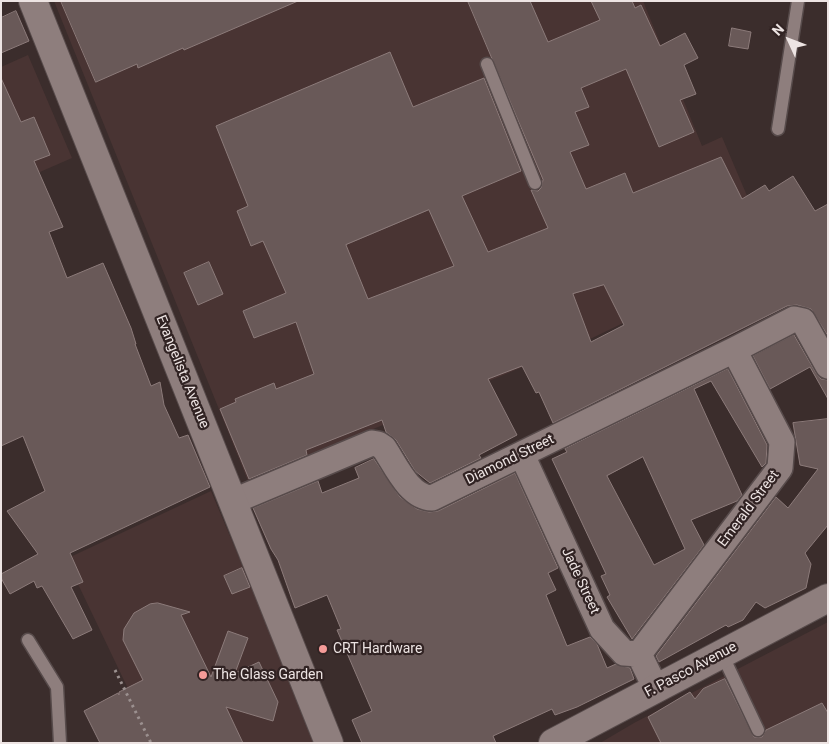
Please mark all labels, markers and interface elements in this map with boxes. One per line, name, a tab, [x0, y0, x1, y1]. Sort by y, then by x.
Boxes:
north arrow	[764, 15, 814, 65]
text: N	[769, 21, 787, 39]
street label: Evangelista Avenue	[152, 313, 212, 431]
street label: Diamond Street	[463, 431, 557, 489]
street label: Emerald Street	[715, 467, 783, 551]
street label: Jade Street	[557, 545, 603, 617]
street label: F. Pasco Avenue	[642, 639, 740, 701]
place label: CRT Hardware	[333, 641, 422, 657]
marker: CRT Hardware	[317, 643, 329, 655]
place label: The Glass Garden	[213, 667, 323, 683]
marker: The Glass Garden	[197, 669, 209, 681]

